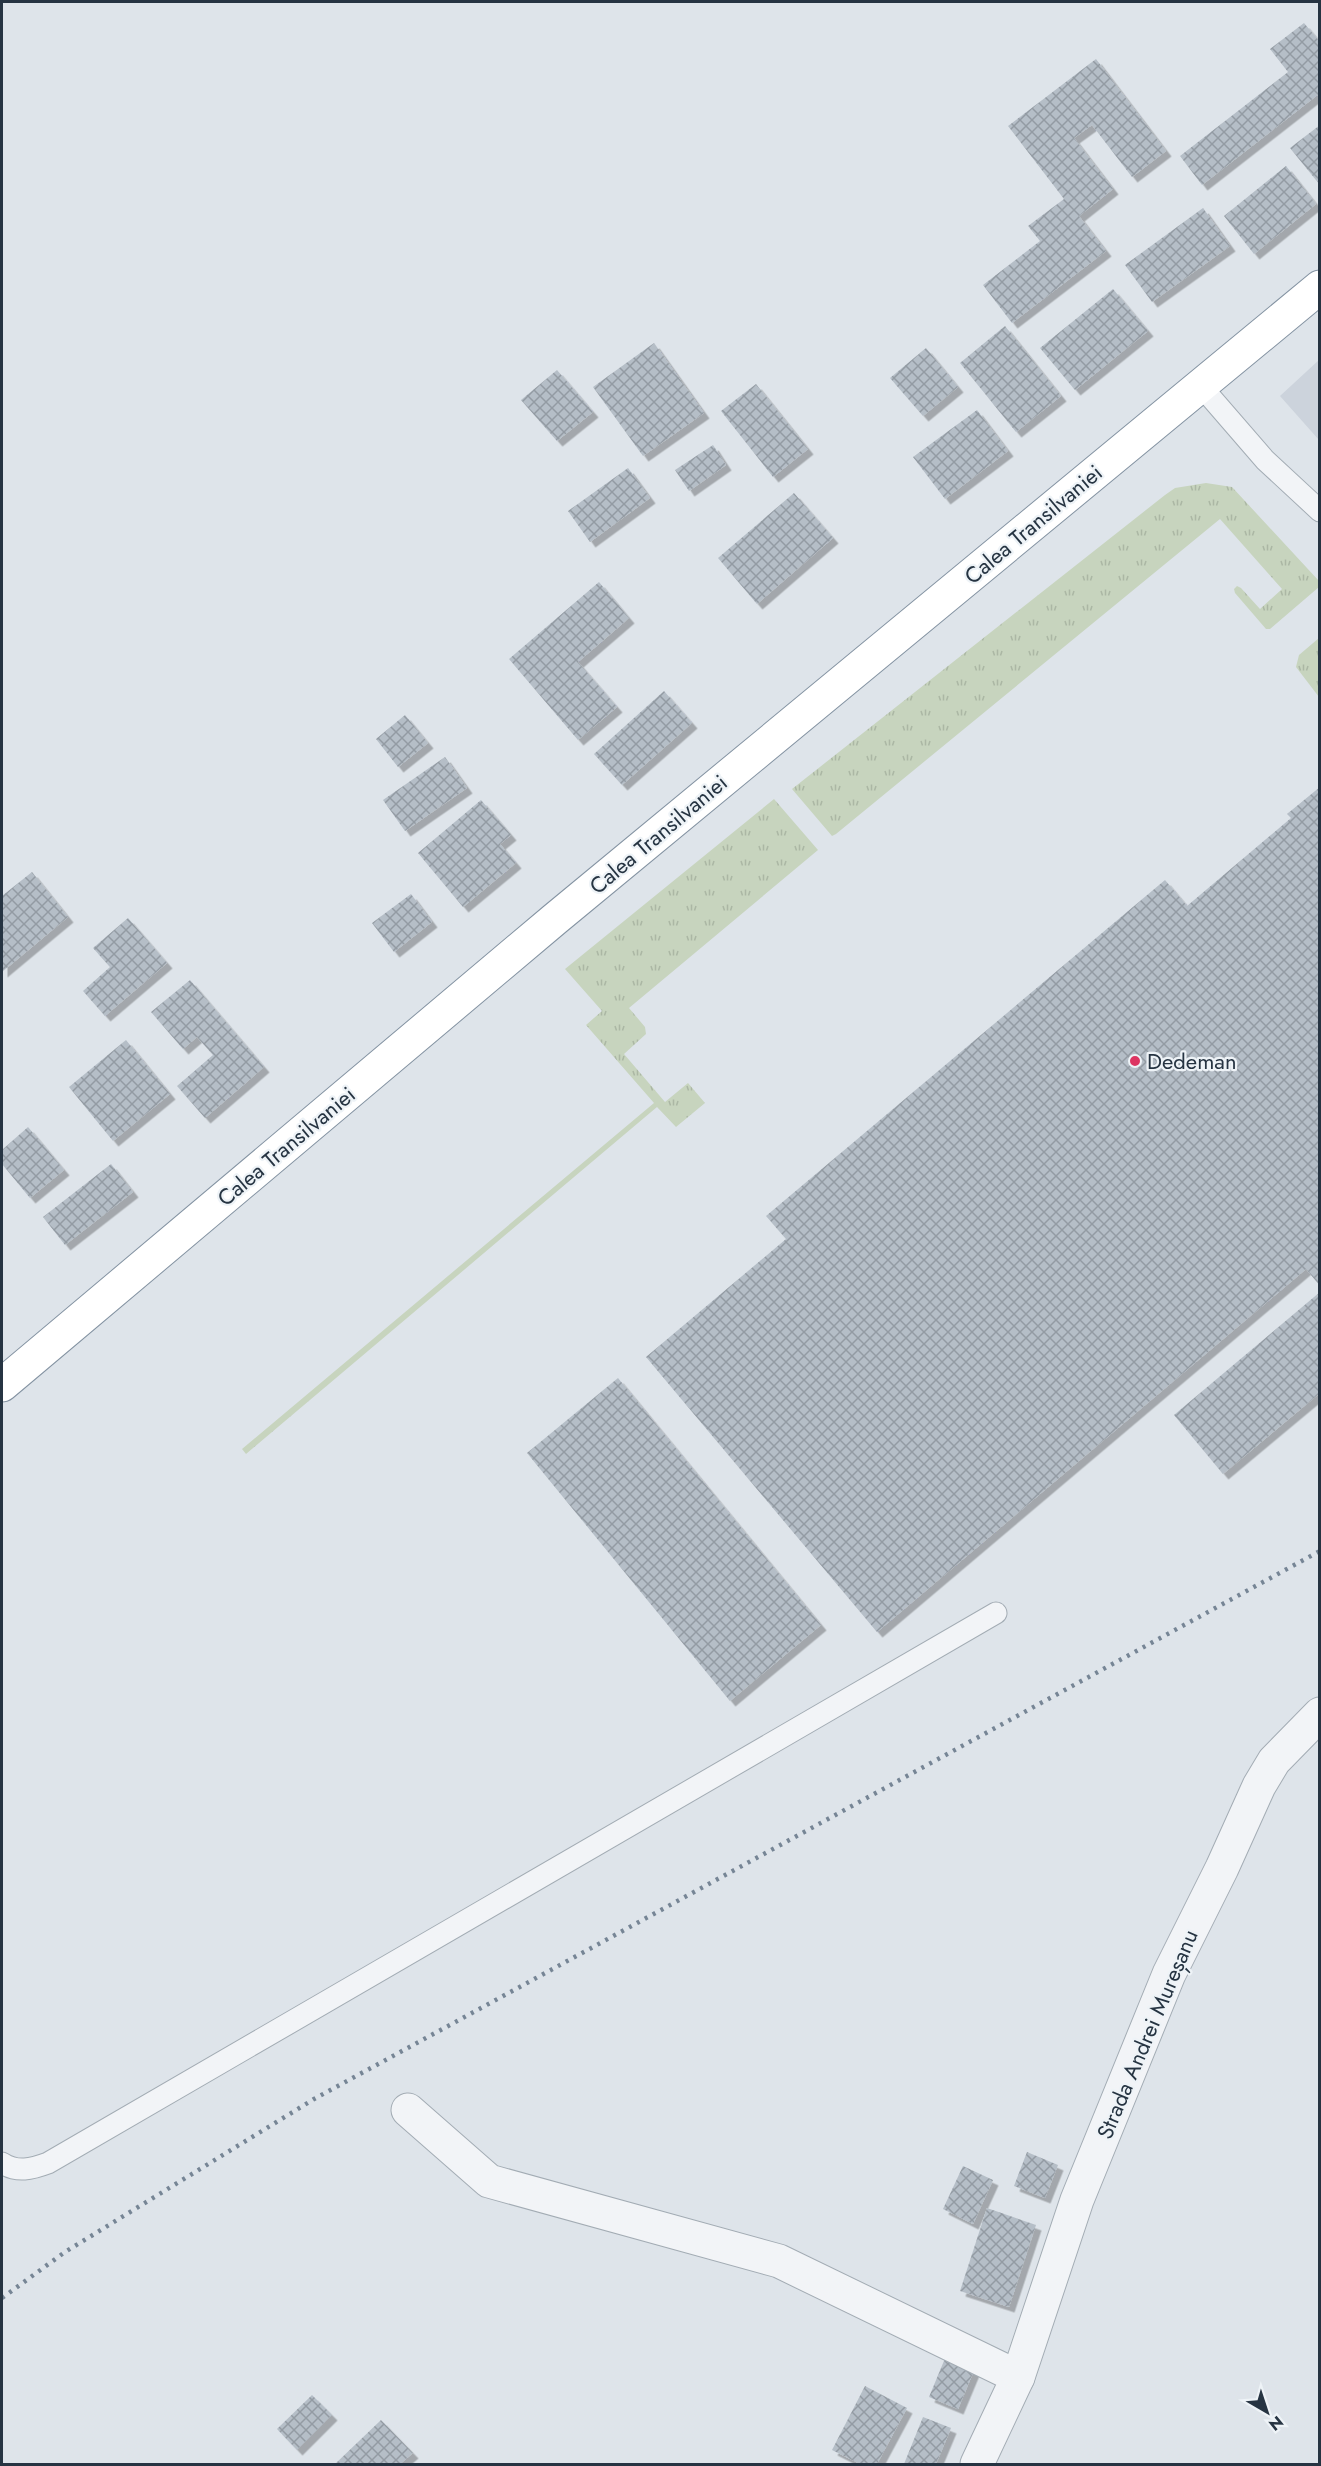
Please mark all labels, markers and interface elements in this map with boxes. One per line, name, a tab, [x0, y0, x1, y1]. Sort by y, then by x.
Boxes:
street label: Calea Transilvaniei	[957, 457, 1109, 591]
street label: Calea Transilvaniei	[582, 767, 734, 901]
place label: Dedeman	[1147, 1045, 1236, 1077]
marker: Dedeman	[1128, 1054, 1142, 1068]
street label: Calea Transilvaniei	[210, 1079, 362, 1213]
street label: Strada Andrei Mureșanu	[1088, 1924, 1206, 2144]
north arrow	[1237, 2382, 1297, 2442]
text: N	[1264, 2410, 1288, 2436]

